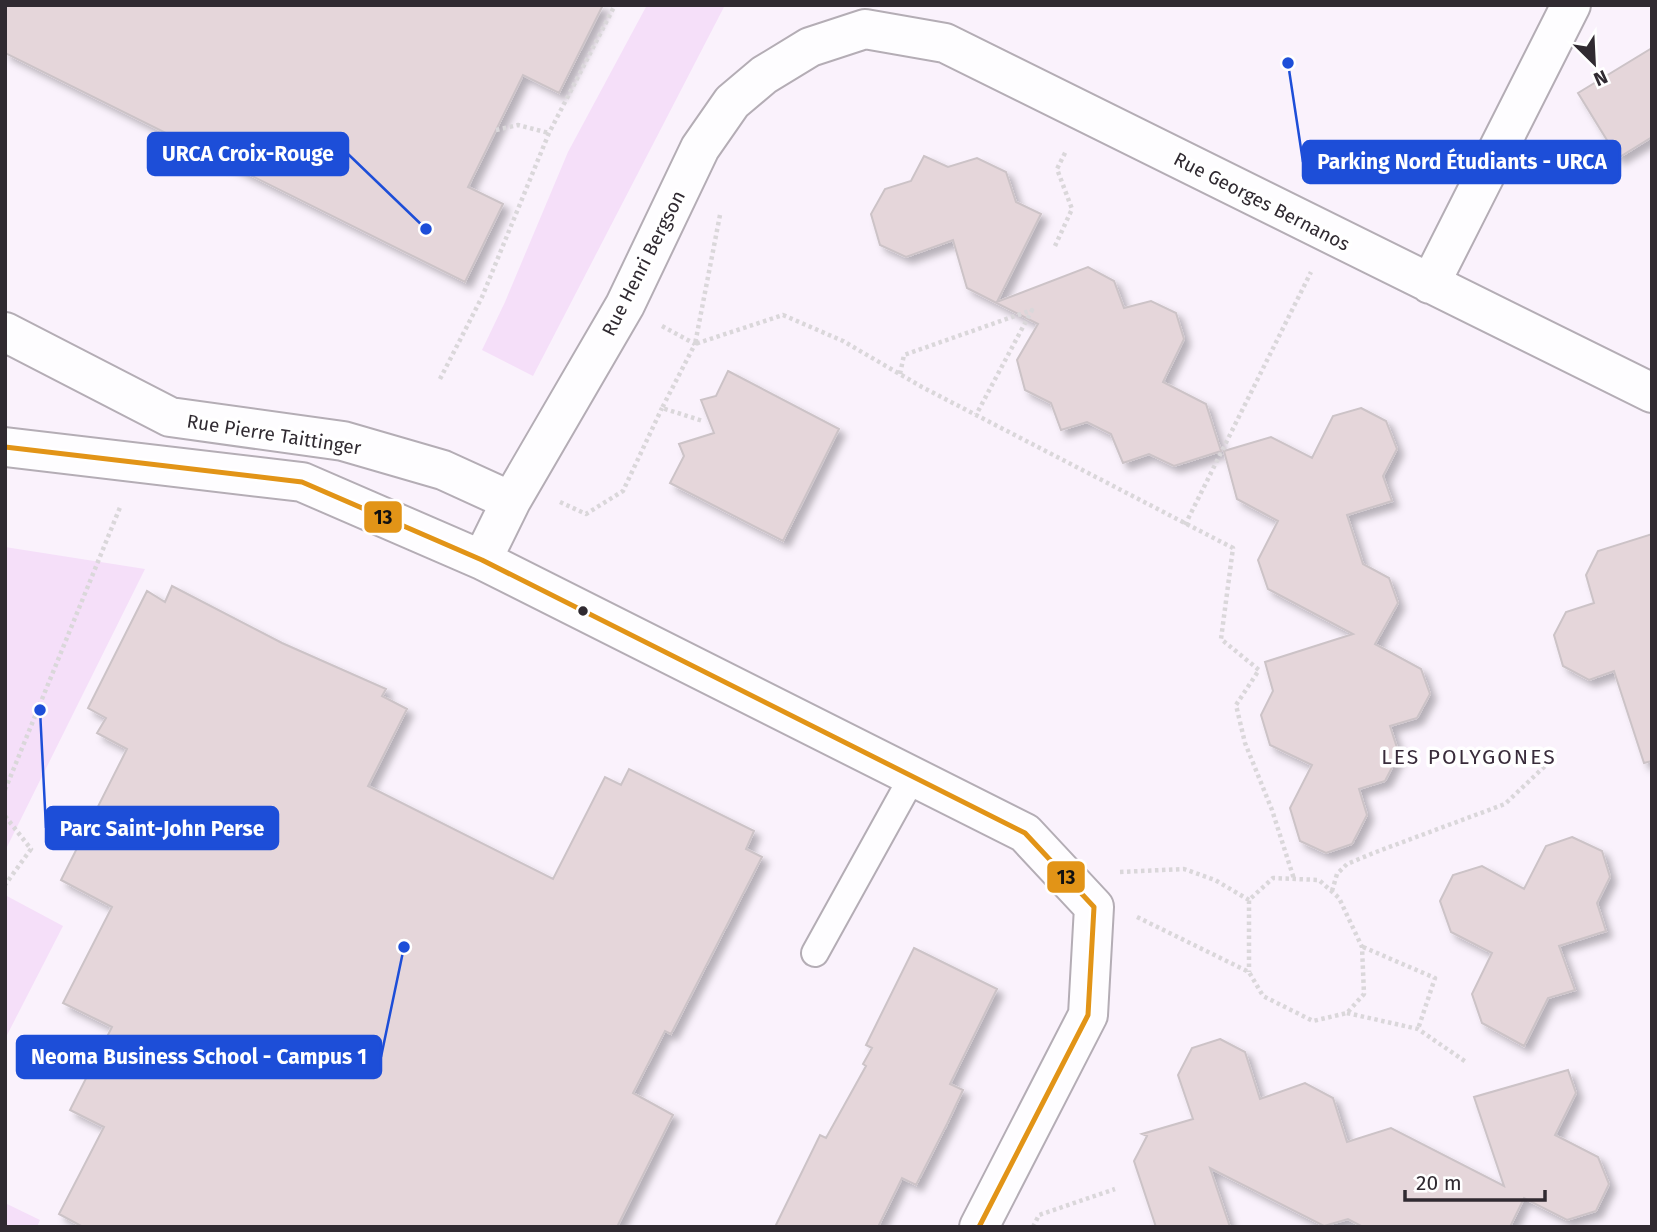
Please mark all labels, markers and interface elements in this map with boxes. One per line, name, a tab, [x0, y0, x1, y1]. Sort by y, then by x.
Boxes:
north arrow	[1559, 28, 1629, 98]
text: N	[1590, 65, 1611, 91]
callout: URCA Croix-Rouge	[148, 133, 348, 175]
text: URCA Croix-Rouge	[162, 141, 334, 167]
callout: Parking Nord Étudiants - URCA	[1303, 141, 1620, 183]
street label: Rue Georges Bernanos	[1170, 147, 1354, 256]
text: Parking Nord Étudiants - URCA	[1317, 148, 1607, 175]
street label: Rue Henri Bergson	[597, 187, 690, 340]
street label: Rue Pierre Taittinger	[185, 409, 363, 460]
line badge: 13	[363, 500, 403, 534]
text: 13	[374, 506, 392, 529]
unlabelled marker	[576, 604, 590, 618]
district label: LES POLYGONES	[1381, 744, 1557, 770]
callout: Parc Saint-John Perse	[46, 807, 278, 849]
text: Parc Saint-John Perse	[60, 816, 265, 842]
line badge: 13	[1046, 860, 1086, 894]
text: 13	[1057, 866, 1075, 889]
callout: Neoma Business School - Campus 1	[17, 1036, 381, 1078]
text: Neoma Business School - Campus 1	[31, 1044, 367, 1070]
scale bar	[1405, 1158, 1545, 1202]
text: 20 m	[1416, 1170, 1462, 1196]

